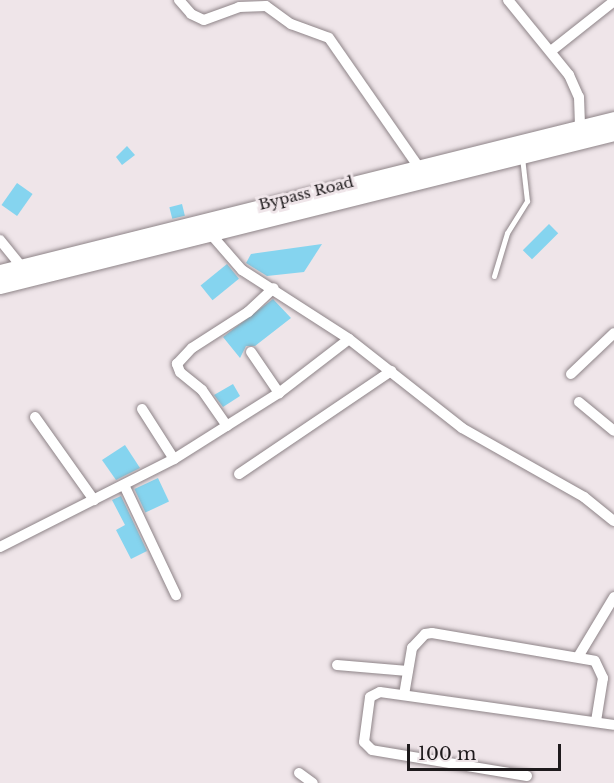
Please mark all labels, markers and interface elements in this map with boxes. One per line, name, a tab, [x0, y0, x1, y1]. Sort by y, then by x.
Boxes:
street label: Bypass Road	[257, 173, 355, 213]
scale bar	[410, 732, 564, 770]
text: 100 m	[418, 743, 476, 765]

